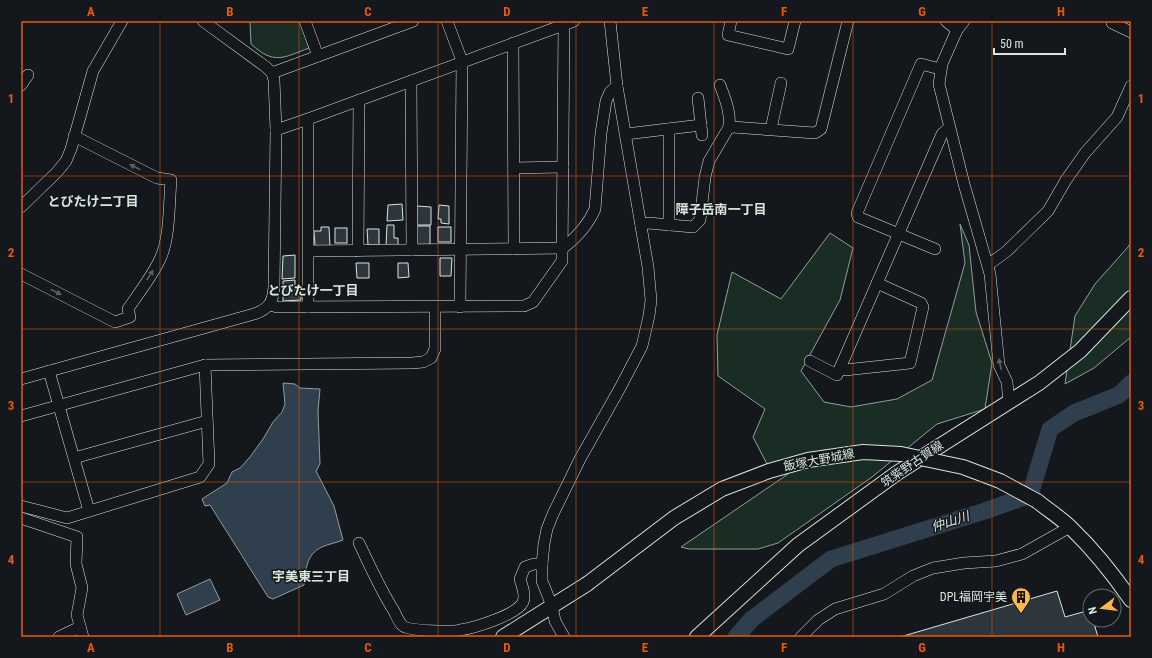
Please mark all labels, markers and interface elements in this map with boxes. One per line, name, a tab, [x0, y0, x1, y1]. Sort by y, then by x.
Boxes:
text: A	[87, 4, 95, 19]
text: B	[226, 4, 234, 19]
text: C	[364, 4, 372, 19]
text: D	[503, 4, 511, 19]
text: E	[642, 4, 649, 19]
text: F	[781, 4, 787, 19]
text: G	[918, 4, 926, 19]
text: H	[1057, 4, 1065, 19]
scale bar	[994, 30, 1065, 56]
text: 50 m	[1000, 37, 1024, 51]
text: 1	[8, 91, 14, 106]
text: 1	[1138, 91, 1144, 106]
one-way arrow	[129, 163, 140, 170]
district label: とびたけ二丁目	[47, 194, 139, 209]
district label: 障子岳南一丁目	[675, 202, 767, 217]
text: 2	[8, 245, 15, 260]
text: 2	[1138, 245, 1145, 260]
one-way arrow	[146, 270, 154, 281]
district label: とびたけ一丁目	[267, 283, 359, 298]
one-way arrow	[50, 289, 62, 295]
one-way arrow	[997, 358, 1003, 370]
text: 3	[8, 398, 14, 413]
text: 3	[1138, 398, 1144, 413]
street label: 筑紫野古賀線	[878, 438, 946, 490]
street label: 飯塚大野城線	[782, 446, 856, 474]
water label: 仲山川	[929, 508, 973, 535]
text: 4	[8, 552, 15, 567]
text: 4	[1138, 552, 1145, 567]
district label: 宇美東三丁目	[272, 569, 350, 584]
building icon: DPL福岡宇美	[1010, 586, 1032, 614]
north arrow	[1082, 588, 1122, 628]
place label: DPL福岡宇美	[940, 590, 1007, 604]
text: N	[1086, 605, 1100, 615]
text: A	[87, 640, 95, 655]
text: B	[226, 640, 234, 655]
text: C	[364, 640, 372, 655]
text: D	[503, 640, 511, 655]
text: E	[642, 640, 649, 655]
text: F	[781, 640, 787, 655]
text: G	[918, 640, 926, 655]
text: H	[1057, 640, 1065, 655]

